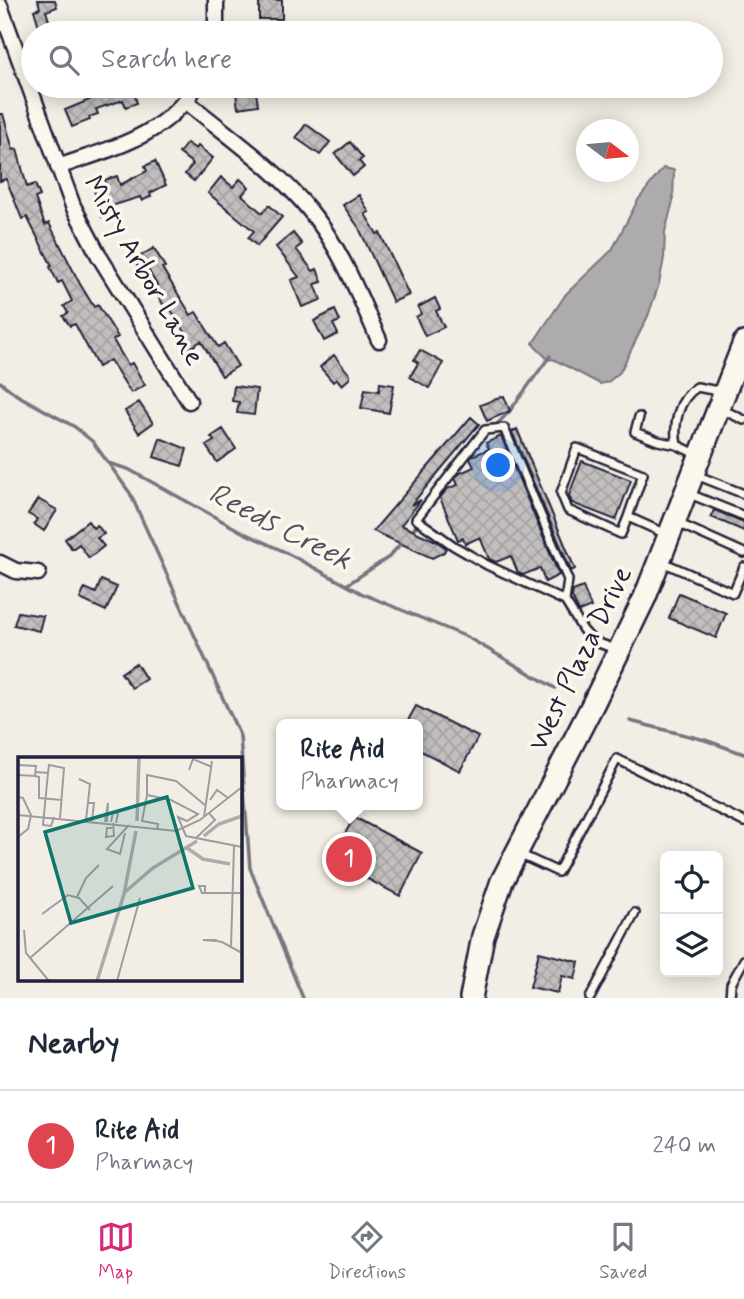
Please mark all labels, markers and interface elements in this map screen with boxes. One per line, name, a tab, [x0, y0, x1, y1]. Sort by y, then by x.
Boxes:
search box	[21, 21, 723, 98]
icon: search	[45, 41, 83, 79]
text: Search here	[101, 43, 232, 77]
north arrow	[576, 119, 639, 182]
street label: Misty Arbor Lane	[74, 169, 212, 373]
your location	[481, 448, 515, 482]
water label: Reeds Creek	[202, 474, 358, 580]
street label: West Plaza Drive	[520, 560, 642, 758]
popup	[276, 719, 423, 810]
text: Rite Aid	[300, 733, 385, 767]
inset map	[18, 757, 242, 981]
text: Pharmacy	[300, 767, 399, 797]
pin: 1	[326, 833, 372, 885]
map controls	[660, 851, 723, 977]
button: locate	[660, 851, 723, 914]
button: layers	[660, 914, 723, 977]
text: Nearby	[28, 1024, 119, 1063]
text: Rite Aid	[95, 1114, 179, 1148]
text: 1	[46, 1131, 56, 1161]
text: 240 m	[652, 1131, 716, 1161]
text: Pharmacy	[95, 1148, 193, 1178]
tab: Map	[97, 1218, 135, 1285]
tab: Directions	[328, 1218, 406, 1285]
tab: Saved	[599, 1218, 647, 1285]

